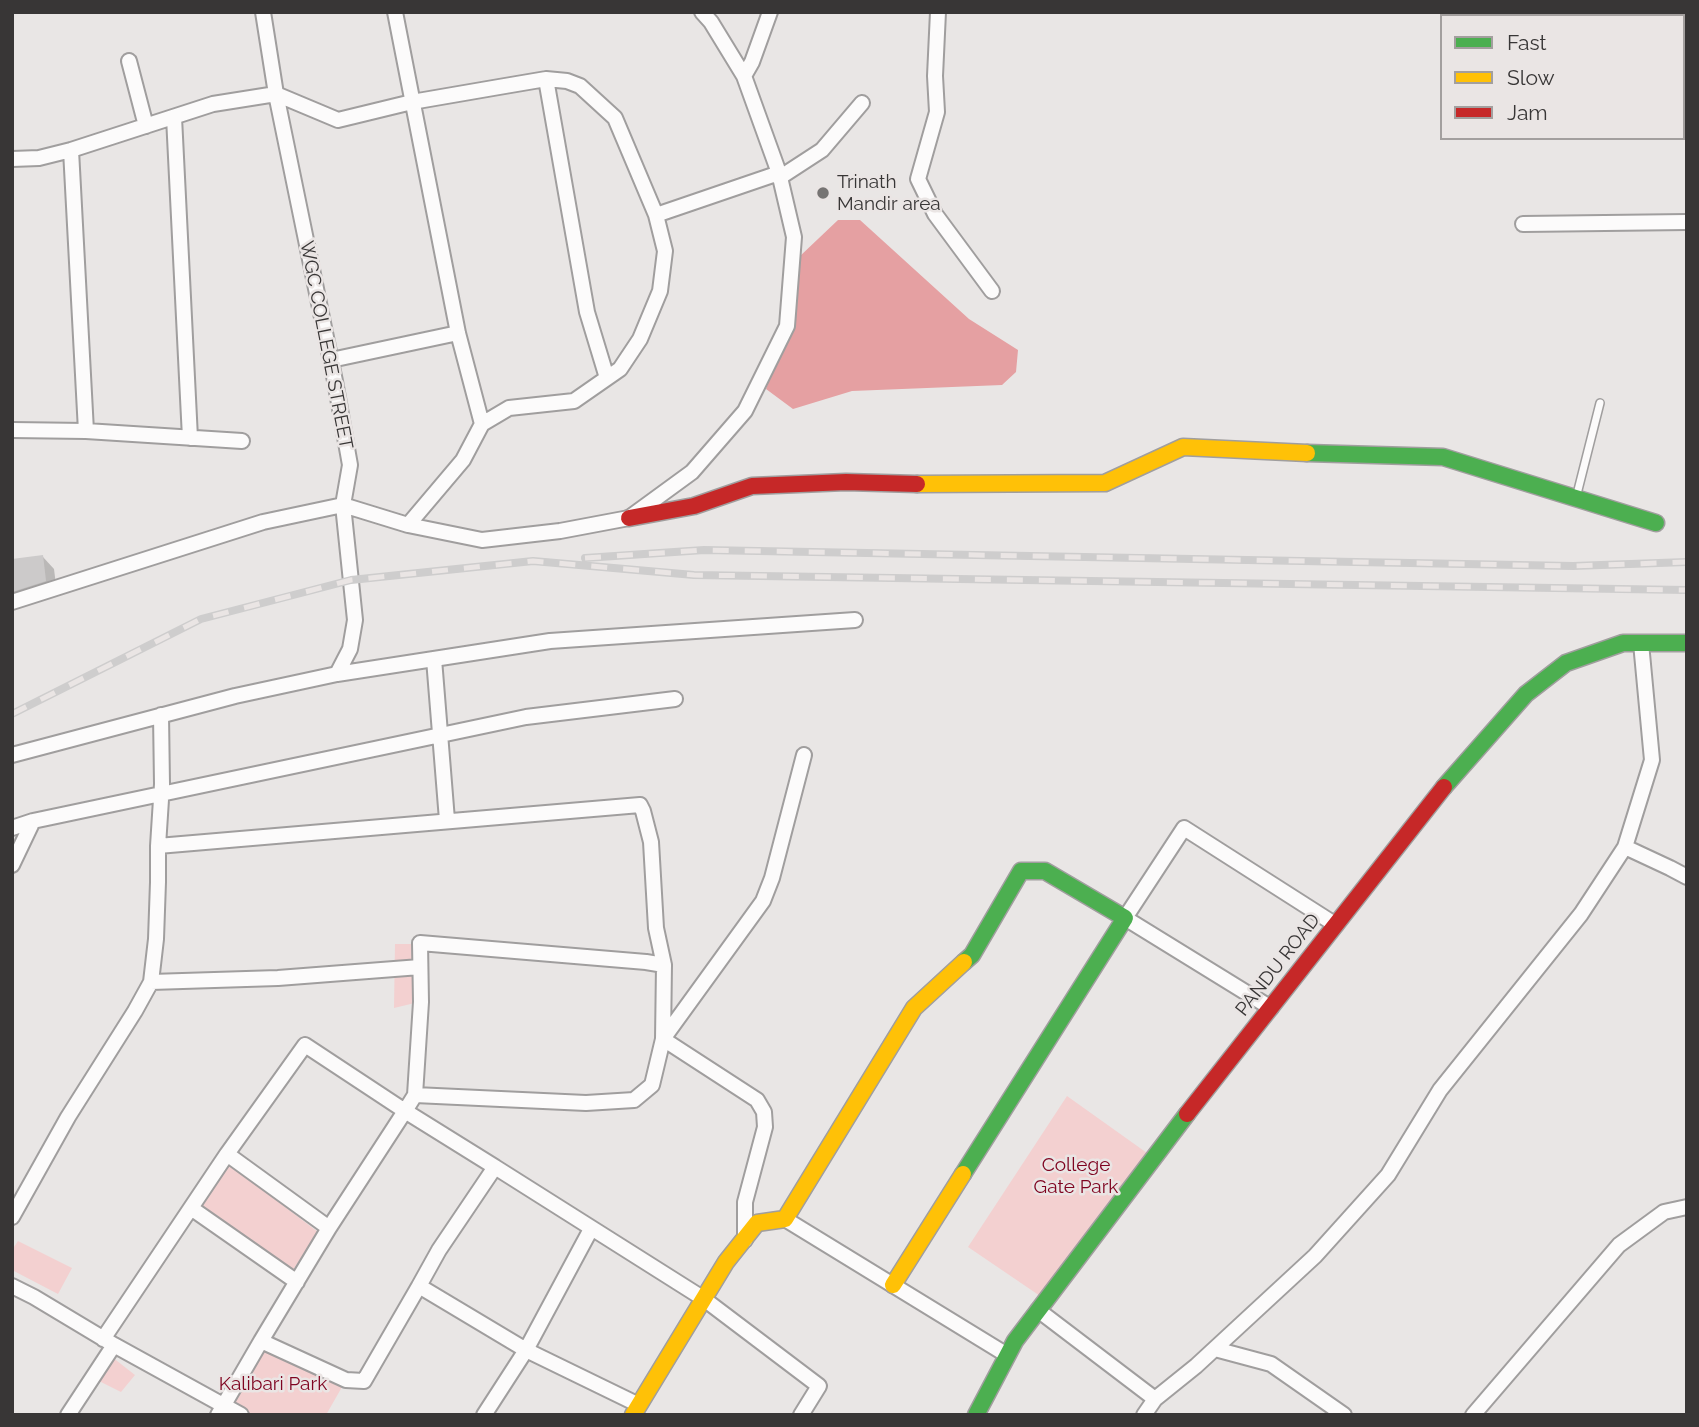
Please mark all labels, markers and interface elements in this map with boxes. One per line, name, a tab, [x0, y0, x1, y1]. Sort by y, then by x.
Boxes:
legend	[1440, 14, 1685, 140]
text: Fast	[1507, 30, 1547, 55]
text: Slow	[1507, 65, 1555, 90]
text: Jam	[1507, 100, 1548, 125]
place label: Trinath Mandir area	[837, 171, 941, 215]
marker: Trinath Mandir area	[815, 185, 831, 201]
street label: WGC COLLEGE STREET	[295, 239, 357, 451]
street label: PANDU ROAD	[1231, 909, 1325, 1021]
park label: College Gate Park	[1034, 1154, 1118, 1198]
park label: Kalibari Park	[219, 1373, 327, 1395]

